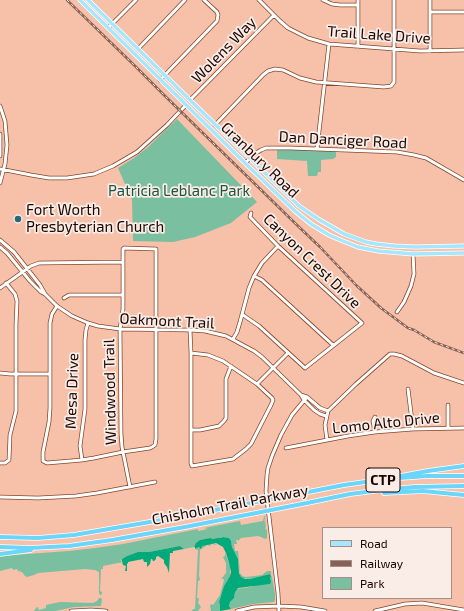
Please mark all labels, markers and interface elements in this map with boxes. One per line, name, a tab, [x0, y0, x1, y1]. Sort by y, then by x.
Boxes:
street label: Wolens Way	[188, 13, 260, 87]
street label: Trail Lake Drive	[327, 22, 431, 48]
street label: Granbury Road	[217, 118, 303, 202]
street label: Dan Danciger Road	[278, 128, 408, 152]
park label: Patricia Leblanc Park	[108, 182, 250, 200]
place label: Fort Worth Presbyterian Church	[26, 201, 164, 236]
street label: Canyon Crest Drive	[259, 210, 365, 312]
marker: Fort Worth Presbyterian Church	[13, 214, 23, 224]
street label: Oakmont Trail	[119, 310, 215, 332]
street label: Windwood Trail	[100, 339, 120, 445]
street label: Mesa Drive	[62, 353, 82, 429]
street label: Lomo Alto Drive	[331, 408, 441, 438]
road number: CTP	[366, 468, 400, 492]
street label: Chisholm Trail Parkway	[150, 481, 310, 529]
legend	[322, 527, 452, 599]
text: Road	[360, 536, 388, 550]
text: Railway	[360, 556, 403, 570]
text: Park	[360, 576, 385, 590]

